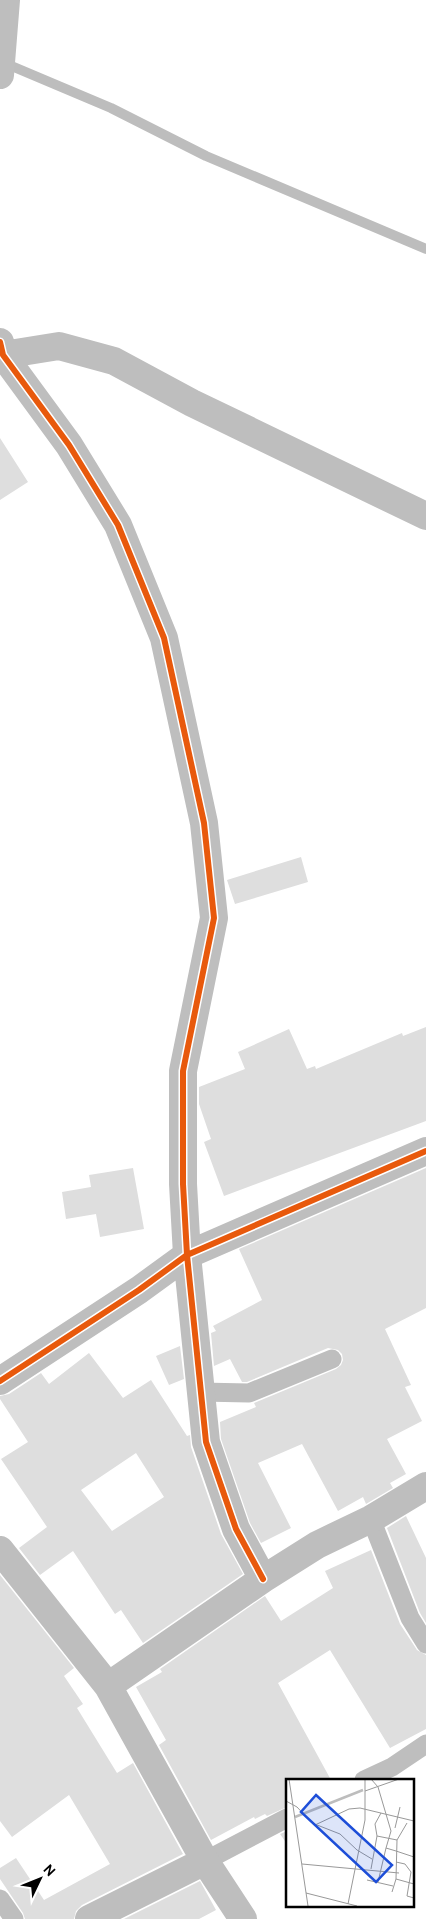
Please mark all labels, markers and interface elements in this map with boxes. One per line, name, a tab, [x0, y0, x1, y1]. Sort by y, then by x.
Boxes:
inset map	[286, 1779, 414, 1906]
north arrow	[15, 1854, 65, 1904]
text: N	[40, 1860, 59, 1880]

